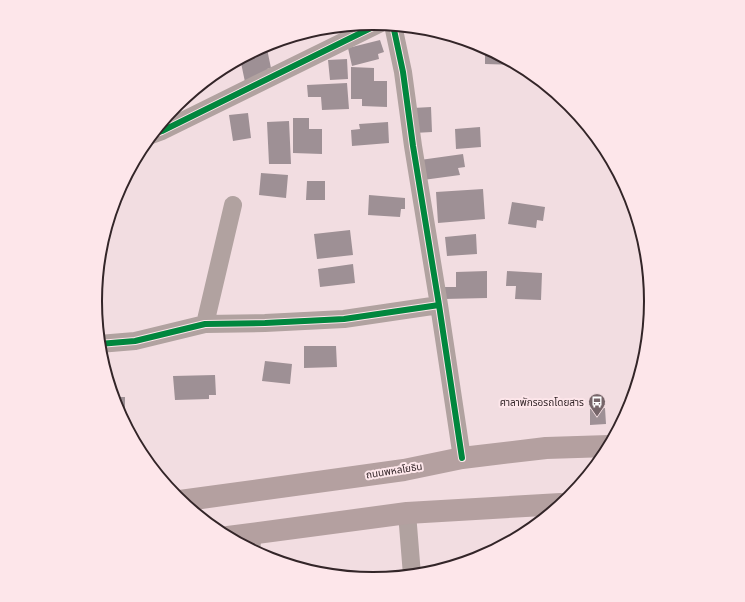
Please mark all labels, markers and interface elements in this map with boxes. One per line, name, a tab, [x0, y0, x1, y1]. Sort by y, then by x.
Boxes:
bus stop icon: ศาลาพักรอรถโดยสาร	[587, 392, 607, 417]
place label: ศาลาพักรอรถโดยสาร	[500, 397, 584, 408]
street label: ถนนพหลโยธิน	[365, 461, 423, 480]

